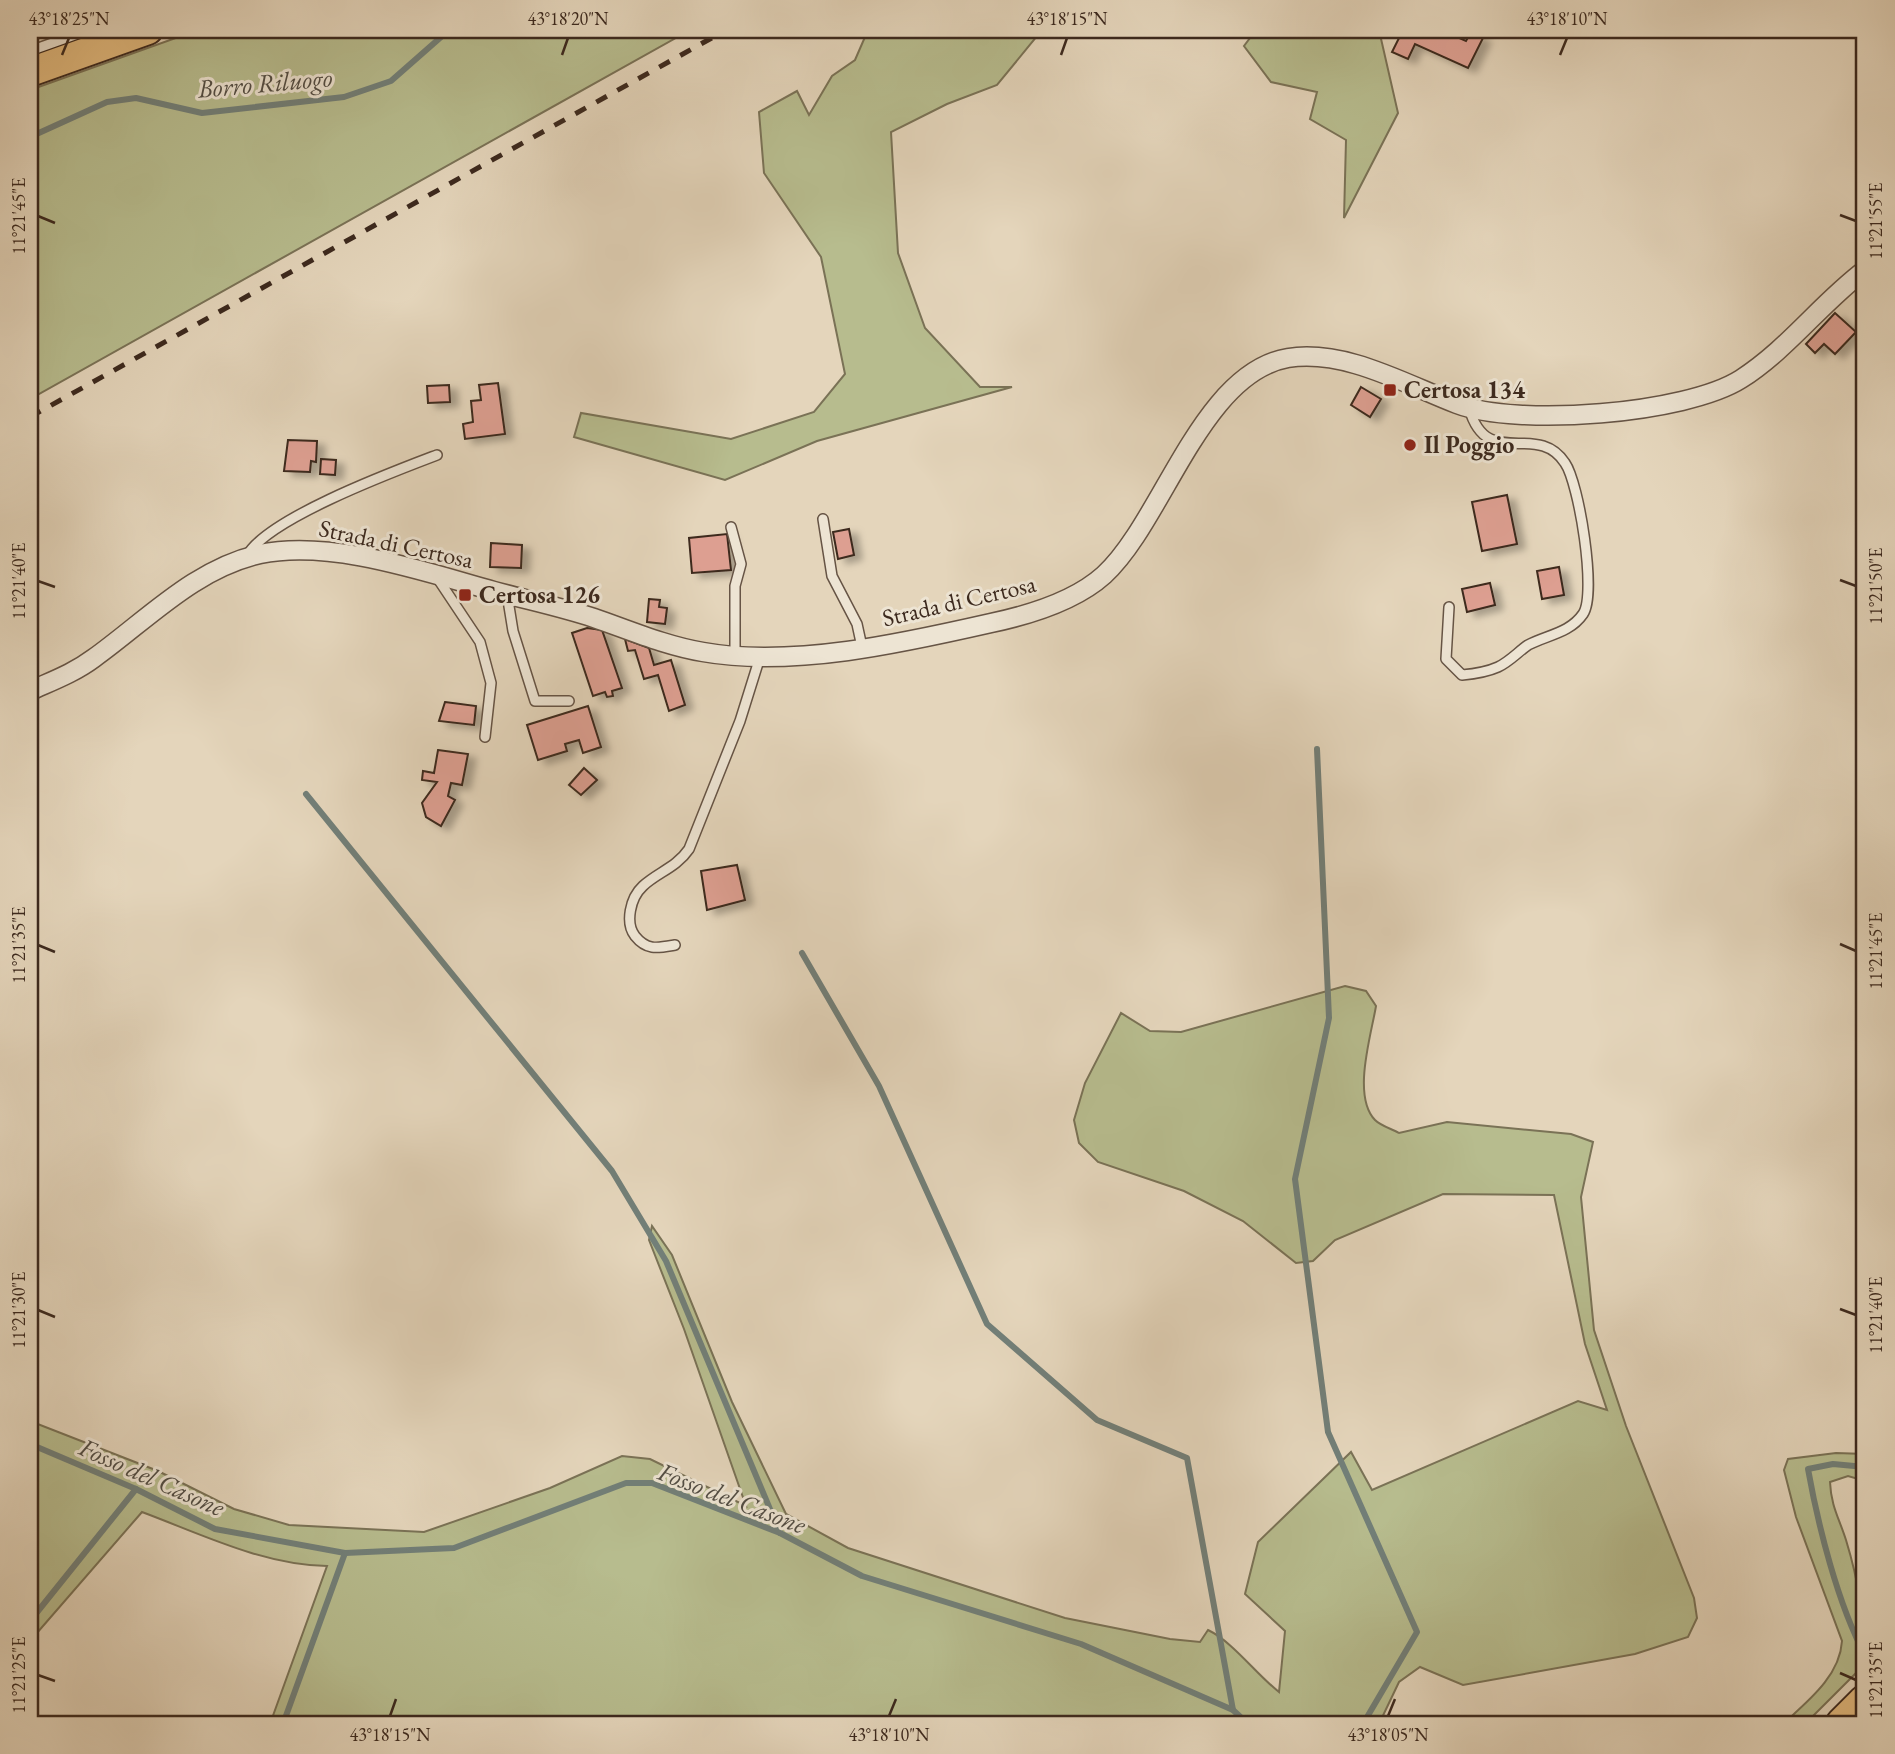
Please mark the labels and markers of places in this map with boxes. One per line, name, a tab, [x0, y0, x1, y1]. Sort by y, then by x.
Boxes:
place label: Certosa 134	[1404, 374, 1525, 405]
marker: Certosa 134	[1382, 382, 1398, 398]
place label: Il Poggio	[1424, 429, 1514, 461]
marker: Il Poggio	[1402, 437, 1418, 453]
place label: Certosa 126	[479, 579, 600, 610]
marker: Certosa 126	[457, 587, 473, 603]

